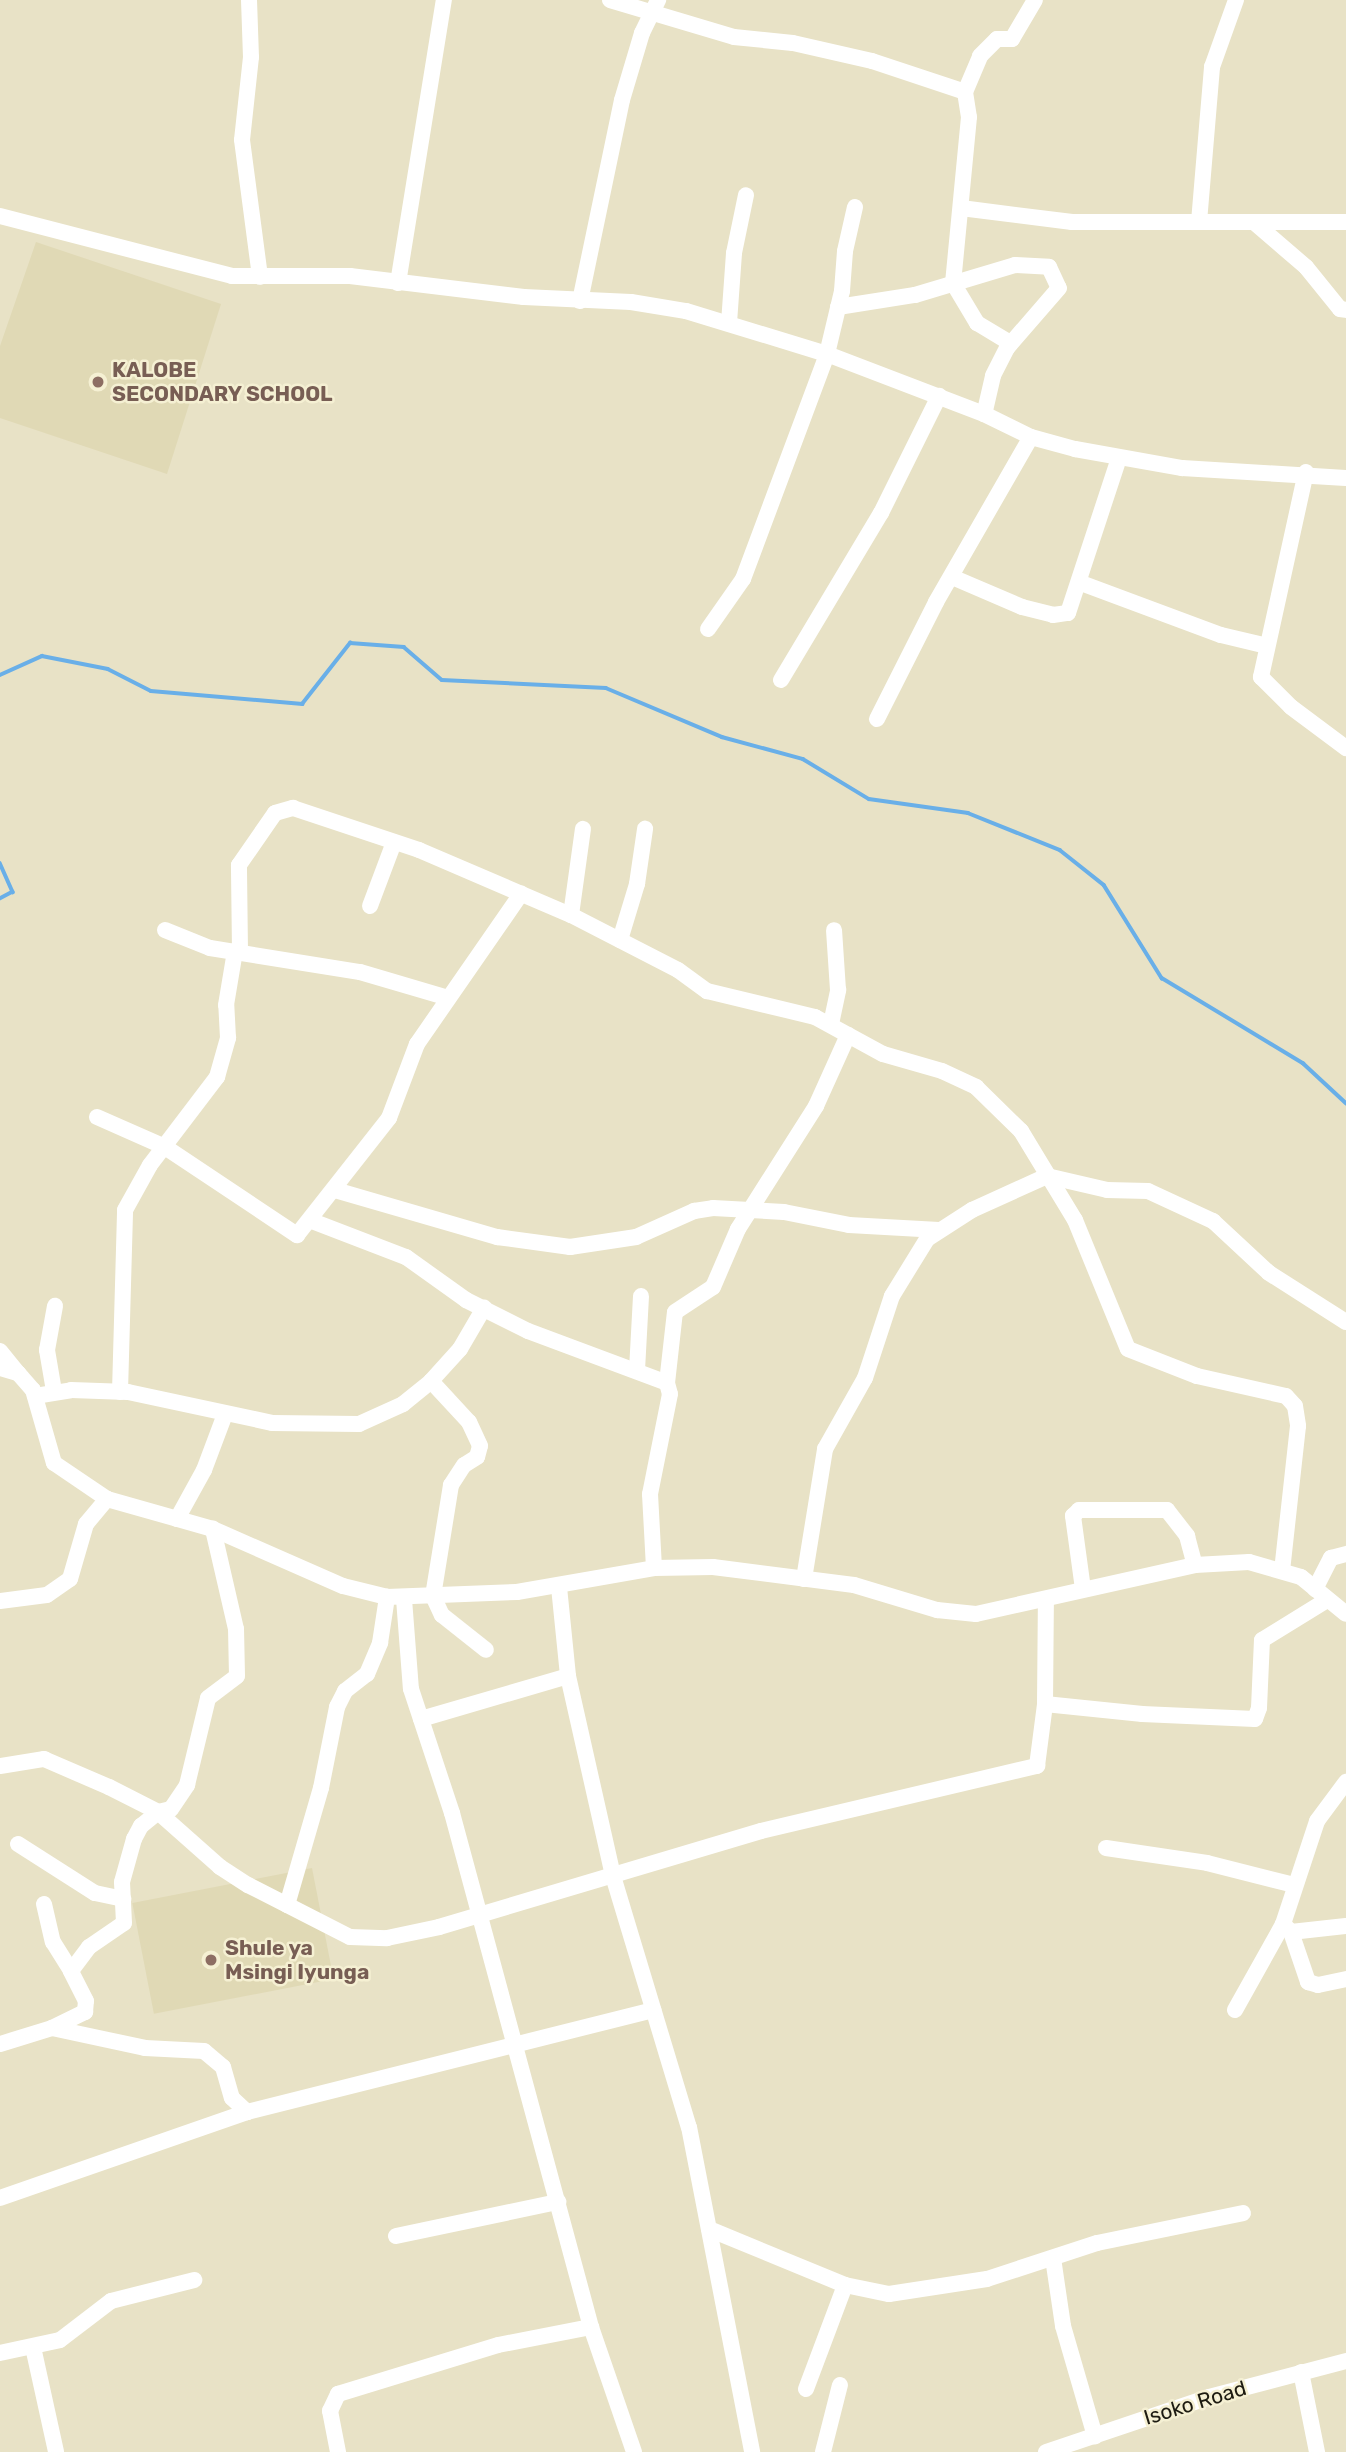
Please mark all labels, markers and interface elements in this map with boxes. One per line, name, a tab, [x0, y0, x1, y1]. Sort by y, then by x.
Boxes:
place label: KALOBE SECONDARY SCHOOL	[112, 357, 333, 407]
marker: KALOBE SECONDARY SCHOOL	[90, 374, 106, 390]
place label: Shule ya Msingi Iyunga	[225, 1935, 369, 1985]
marker: Shule ya Msingi Iyunga	[203, 1952, 219, 1968]
street label: Isoko Road	[1141, 2375, 1249, 2431]

